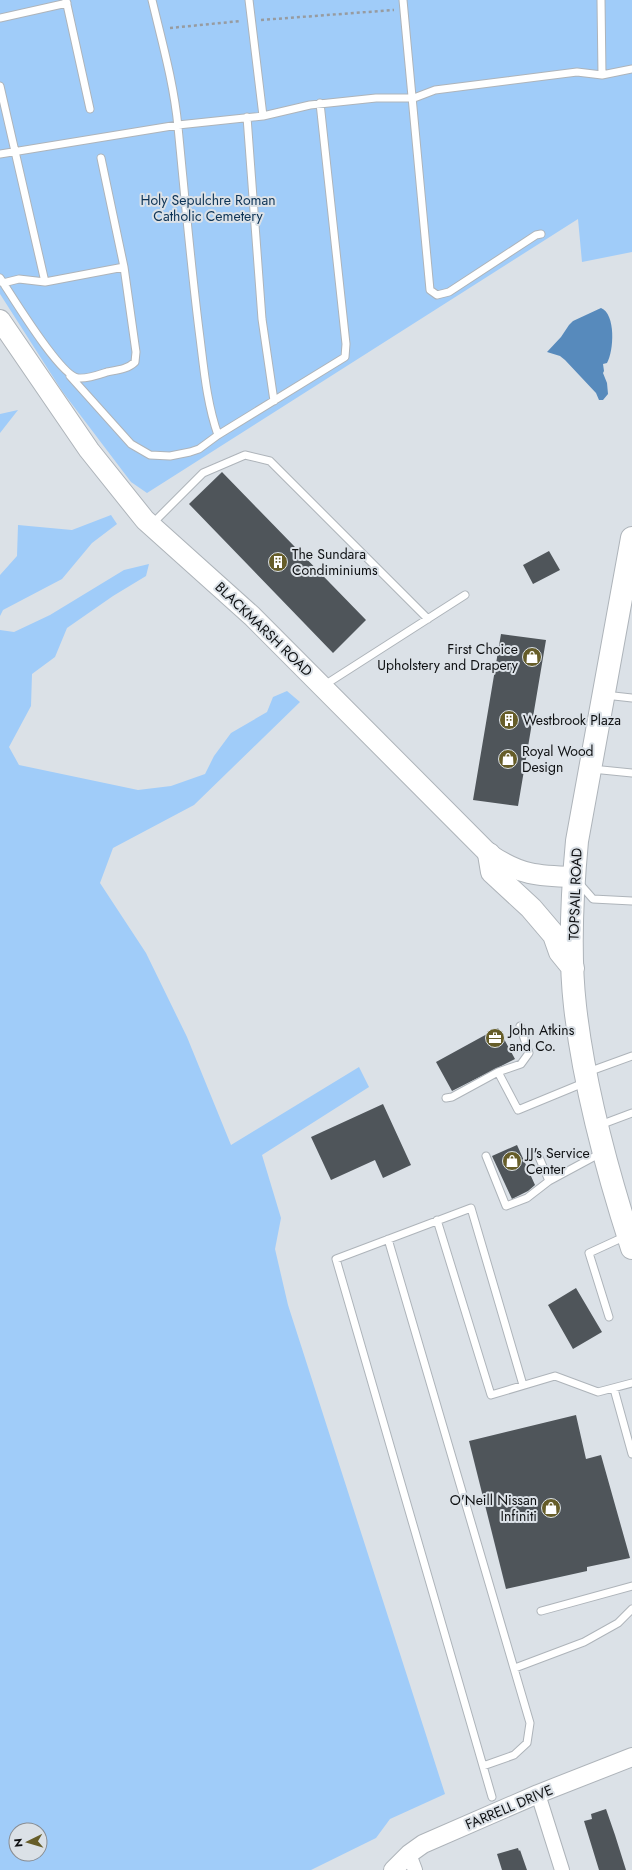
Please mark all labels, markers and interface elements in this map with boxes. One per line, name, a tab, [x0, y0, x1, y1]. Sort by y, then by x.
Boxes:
park label: Holy Sepulchre Roman Catholic Cemetery	[140, 190, 276, 226]
place label: The Sundara Condiminiums	[292, 544, 378, 580]
building icon: The Sundara Condiminiums	[267, 551, 289, 573]
street label: BLACKMARSH ROAD	[211, 577, 317, 681]
place label: First Choice Upholstery and Drapery	[377, 639, 519, 675]
shop icon: First Choice Upholstery and Drapery	[521, 646, 543, 668]
building icon: Westbrook Plaza	[498, 709, 520, 731]
place label: Westbrook Plaza	[523, 710, 621, 730]
place label: Royal Wood Design	[522, 741, 594, 777]
shop icon: Royal Wood Design	[497, 748, 519, 770]
street label: TOPSAIL ROAD	[563, 847, 587, 941]
place label: John Atkins and Co.	[507, 1020, 575, 1056]
office icon: John Atkins and Co.	[484, 1027, 506, 1049]
place label: JJ's Service Center	[524, 1143, 590, 1179]
shop icon: JJ's Service Center	[501, 1150, 523, 1172]
place label: O'Neill Nissan Infiniti	[450, 1490, 537, 1526]
shop icon: O'Neill Nissan Infiniti	[540, 1497, 562, 1519]
street label: FARRELL DRIVE	[462, 1780, 556, 1834]
north arrow	[8, 1822, 48, 1862]
text: N	[10, 1838, 26, 1848]

